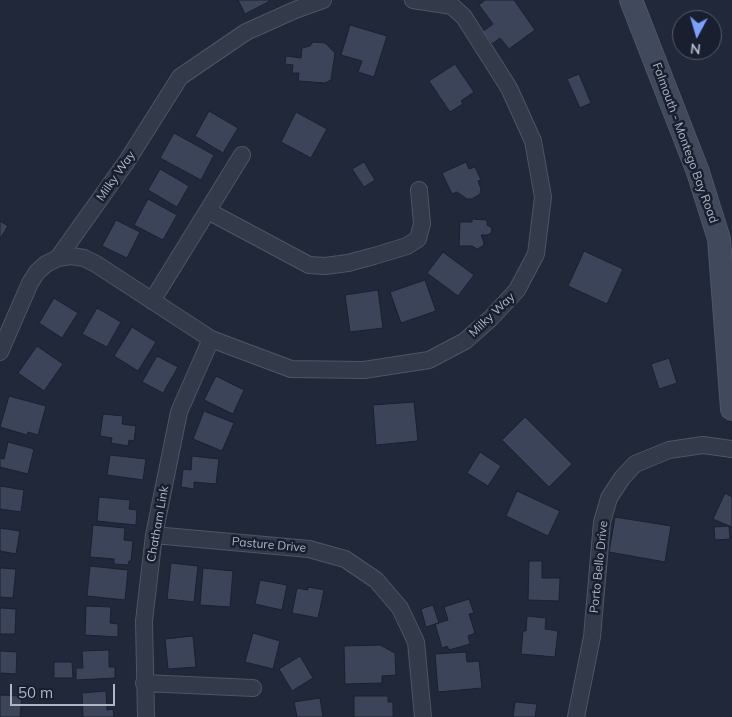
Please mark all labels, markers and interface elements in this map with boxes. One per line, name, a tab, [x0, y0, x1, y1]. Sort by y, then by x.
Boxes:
north arrow	[672, 10, 722, 60]
text: N	[689, 39, 702, 58]
street label: Falmouth - Montego Bay Road	[649, 61, 721, 225]
street label: Milky Way	[94, 148, 138, 204]
street label: Milky Way	[466, 290, 518, 340]
street label: Chatham Link	[144, 485, 172, 563]
street label: Porto Bello Drive	[587, 520, 611, 614]
street label: Pasture Drive	[231, 535, 307, 555]
scale bar	[12, 674, 118, 706]
text: 50 m	[18, 683, 53, 702]

